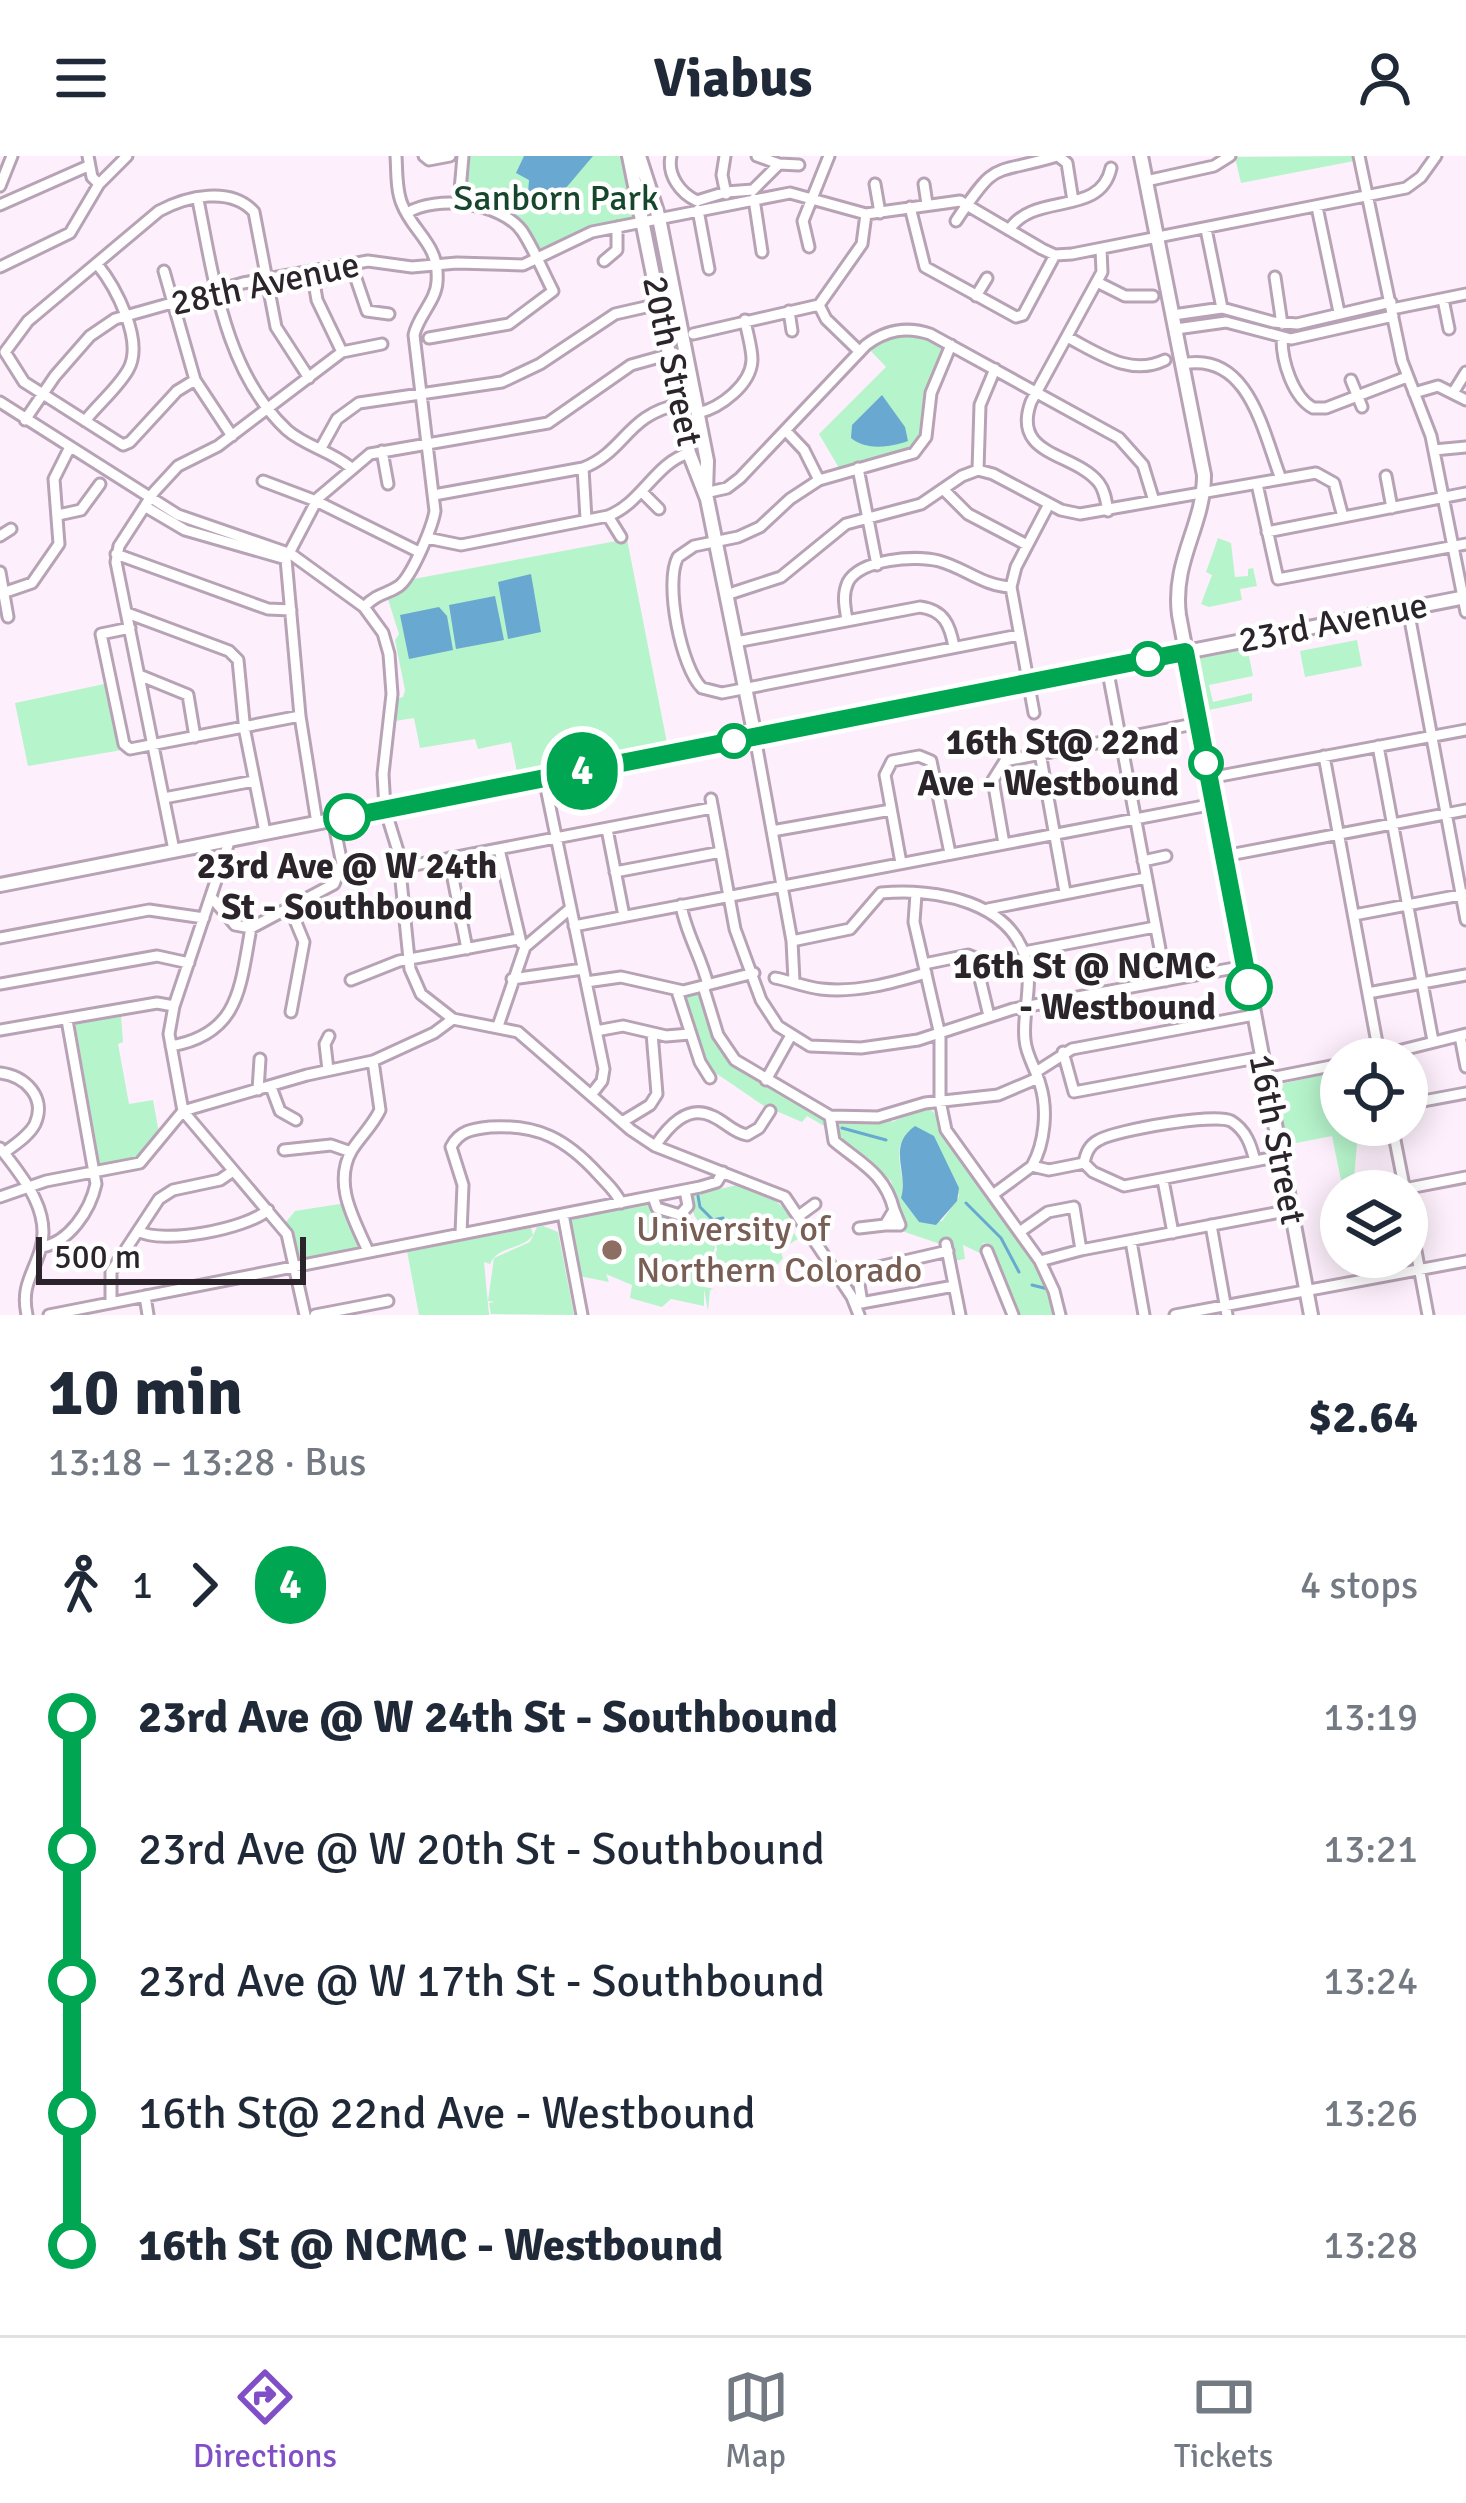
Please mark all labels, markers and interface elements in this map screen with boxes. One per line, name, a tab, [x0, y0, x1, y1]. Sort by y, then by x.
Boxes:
icon: menu	[48, 45, 114, 111]
text: Viabus	[653, 45, 813, 112]
icon: person	[1352, 45, 1418, 111]
park label: Sanborn Park	[453, 176, 659, 221]
street label: 28th Avenue	[167, 242, 363, 326]
street label: 20th Street	[632, 272, 712, 450]
street label: 23rd Avenue	[1235, 583, 1431, 663]
unlabelled marker	[1132, 643, 1164, 675]
place label: 16th St@ 22nd Ave - Westbound	[917, 720, 1179, 806]
unlabelled marker	[718, 725, 750, 757]
line badge: 4	[543, 732, 621, 810]
text: 4	[571, 745, 593, 796]
marker: 16th St@ 22nd Ave - Westbound	[1190, 747, 1222, 779]
marker: 23rd Ave @ W 24th St - Southbound	[325, 795, 369, 839]
place label: 23rd Ave @ W 24th St - Southbound	[197, 844, 497, 930]
place label: 16th St @ NCMC - Westbound	[953, 944, 1216, 1030]
marker: 16th St @ NCMC - Westbound	[1227, 965, 1271, 1009]
map controls	[1320, 1038, 1428, 1278]
button: locate	[1320, 1038, 1428, 1146]
street label: 16th Street	[1238, 1050, 1316, 1228]
button: layers	[1320, 1170, 1428, 1278]
place label: University of Northern Colorado	[636, 1207, 922, 1293]
scale bar	[36, 1231, 306, 1284]
text: 500 m	[54, 1237, 141, 1278]
marker: University of Northern Colorado	[599, 1237, 625, 1263]
text: 10 min	[48, 1352, 243, 1433]
text: $2.64	[1308, 1390, 1418, 1445]
text: 13:18 – 13:28 · Bus	[48, 1438, 366, 1486]
icon: walk	[48, 1552, 114, 1618]
icon: forward	[171, 1552, 237, 1618]
text: 4	[279, 1559, 302, 1610]
text: 1	[132, 1561, 153, 1609]
text: 4 stops	[1300, 1561, 1418, 1609]
text: 23rd Ave @ W 24th St - Southbound	[138, 1690, 838, 1745]
text: 13:19	[1323, 1693, 1418, 1741]
text: 23rd Ave @ W 20th St - Southbound	[138, 1822, 825, 1877]
text: 13:21	[1323, 1825, 1418, 1873]
text: 23rd Ave @ W 17th St - Southbound	[138, 1954, 825, 2009]
text: 13:24	[1323, 1957, 1418, 2005]
text: 16th St@ 22nd Ave - Westbound	[138, 2086, 756, 2141]
text: 13:26	[1323, 2089, 1418, 2137]
text: 16th St @ NCMC - Westbound	[138, 2218, 723, 2273]
text: 13:28	[1323, 2221, 1418, 2269]
tab: Directions	[193, 2364, 337, 2477]
tab: Map	[723, 2364, 789, 2477]
tab: Tickets	[1174, 2364, 1273, 2477]

